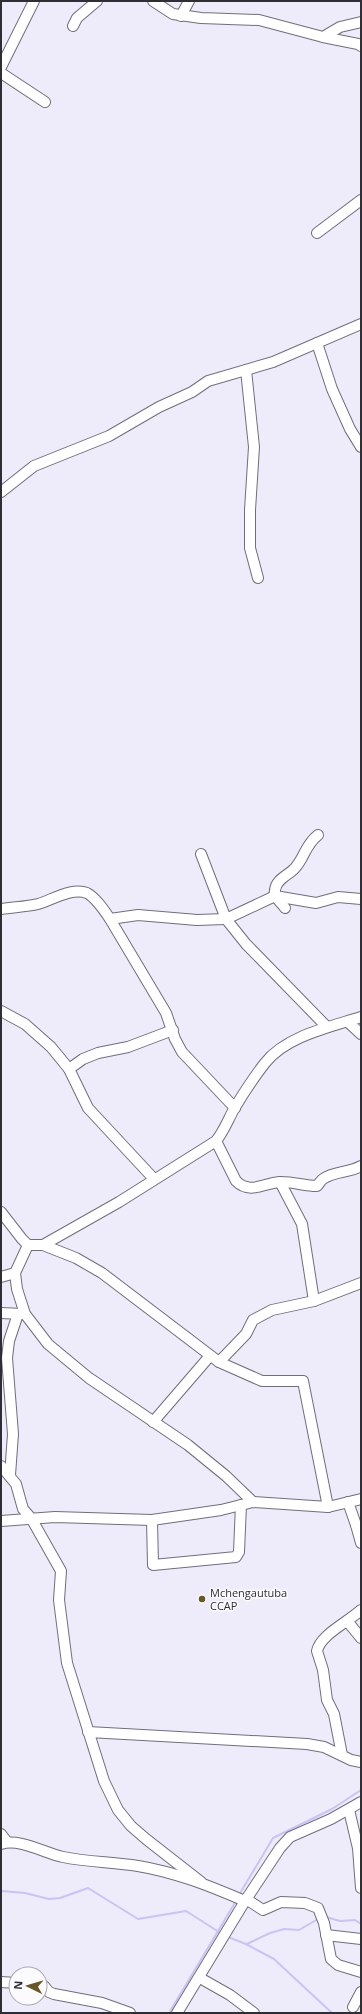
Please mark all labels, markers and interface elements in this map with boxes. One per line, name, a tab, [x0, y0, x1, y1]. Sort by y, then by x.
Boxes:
place label: Mchengautuba CCAP	[210, 1585, 287, 1613]
marker: Mchengautuba CCAP	[197, 1594, 207, 1604]
north arrow	[8, 1966, 48, 2006]
text: N	[10, 1980, 25, 1990]

